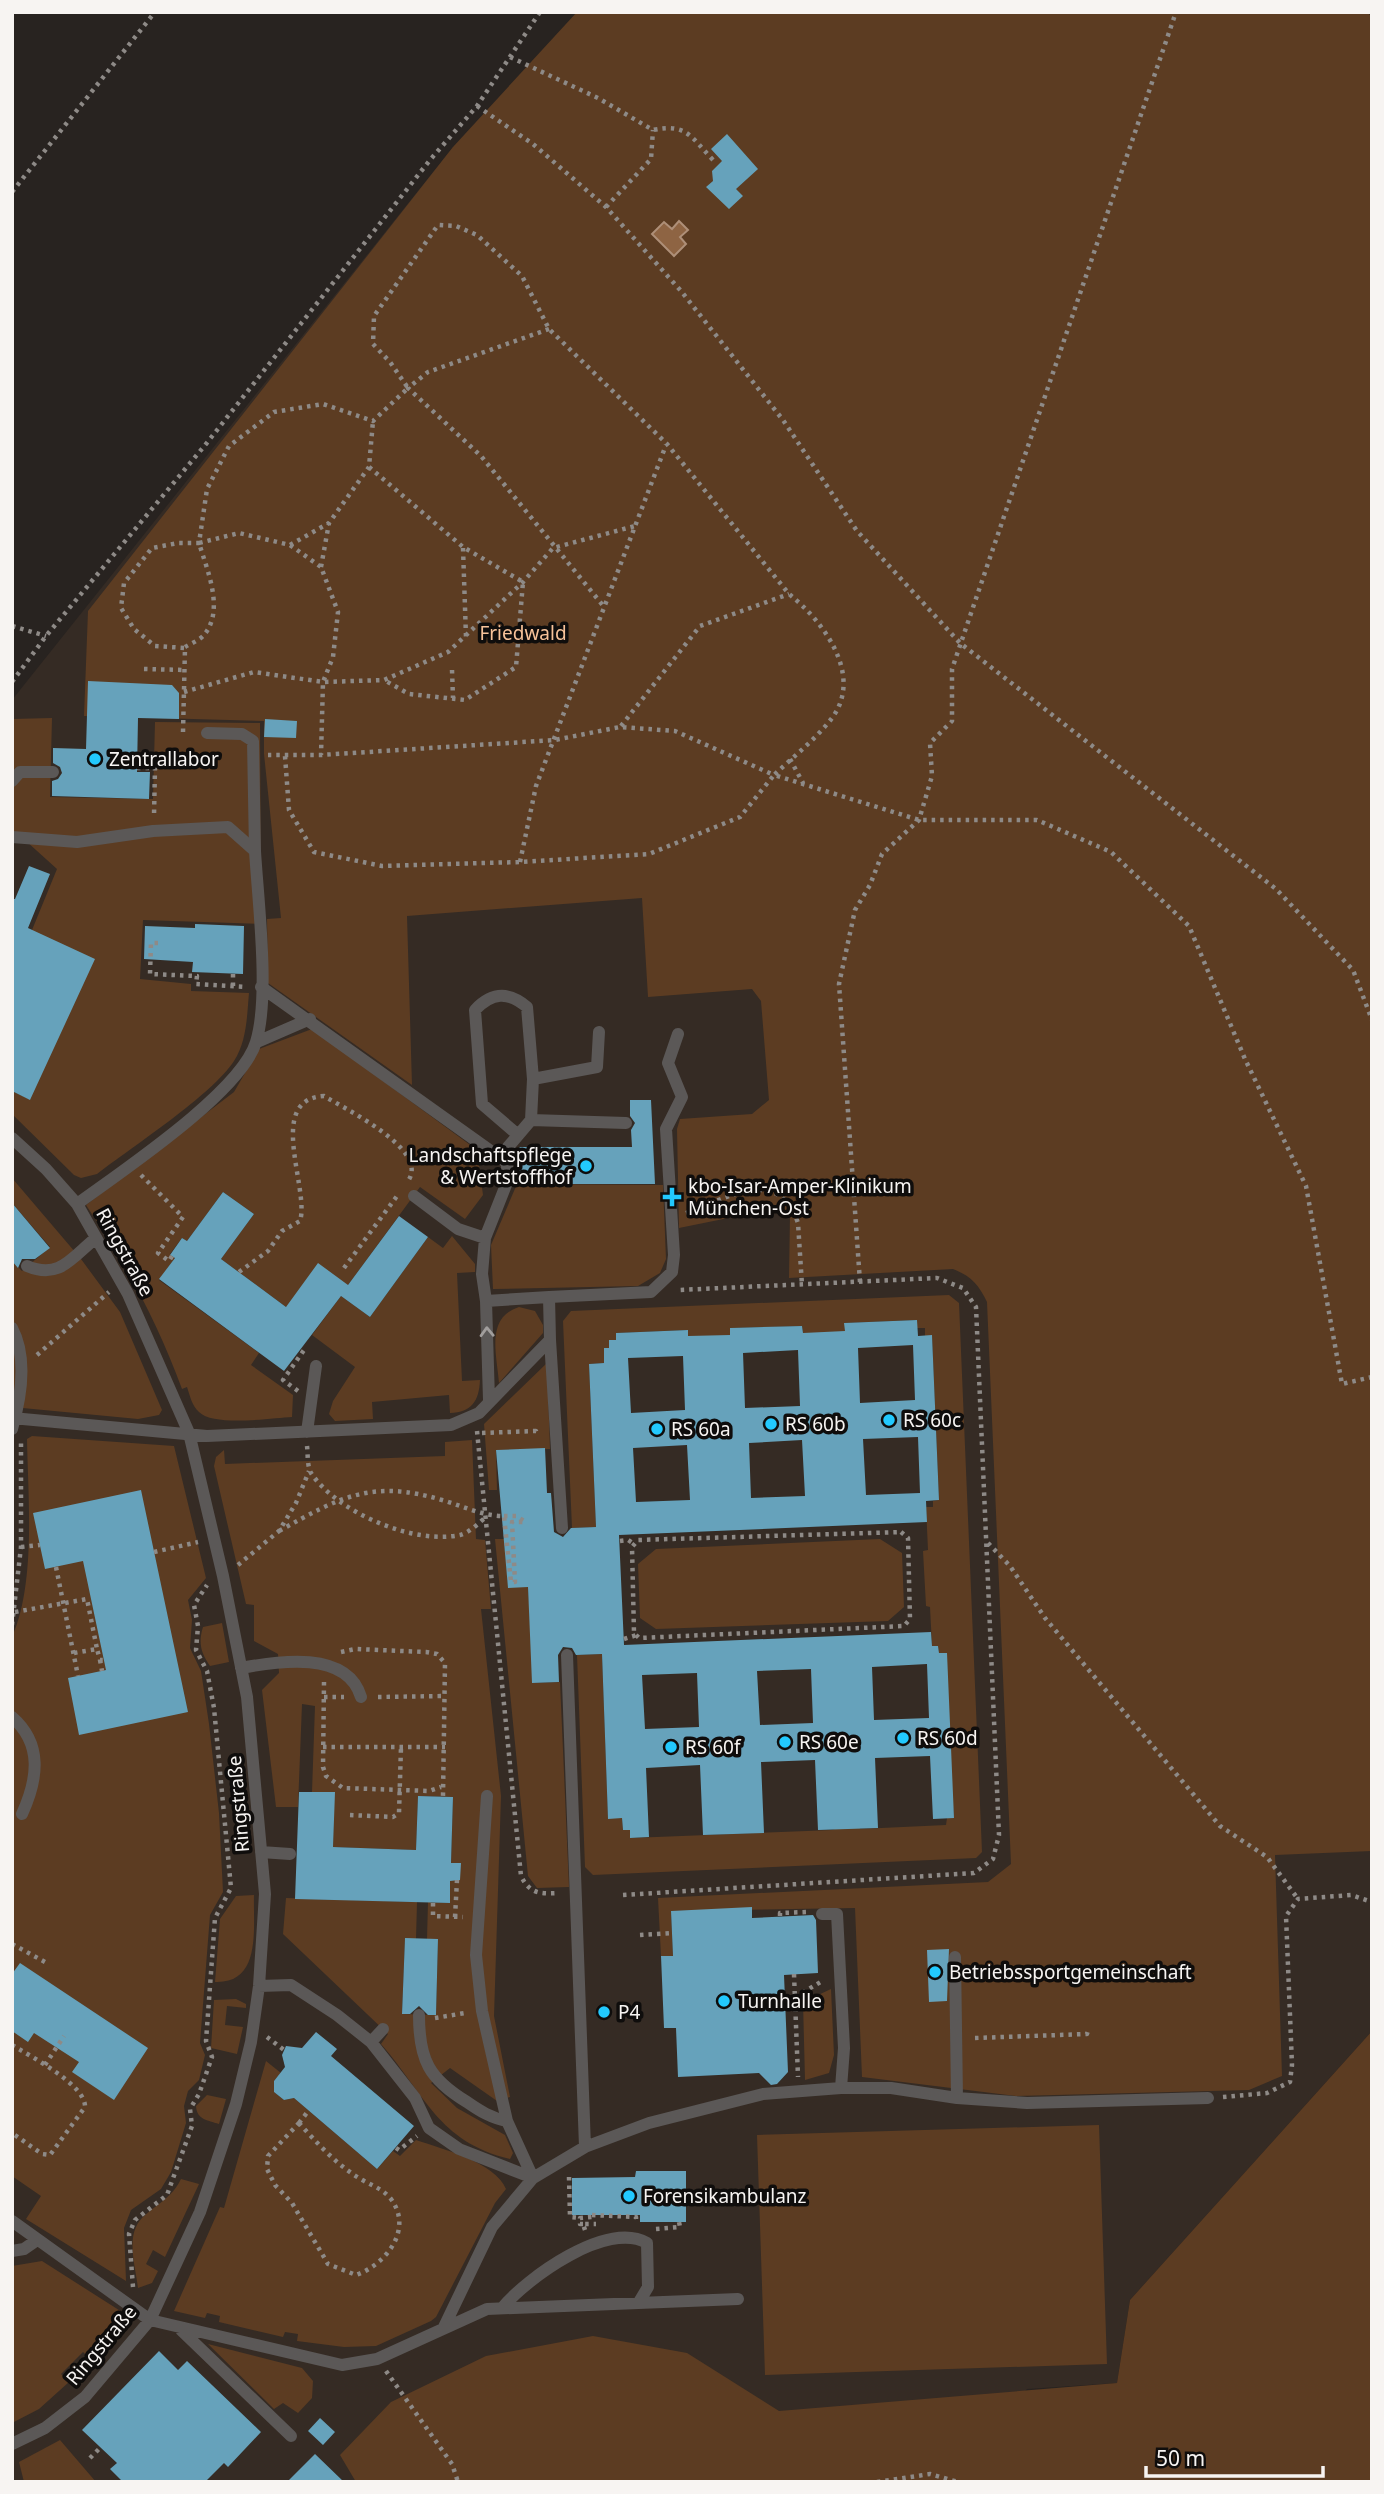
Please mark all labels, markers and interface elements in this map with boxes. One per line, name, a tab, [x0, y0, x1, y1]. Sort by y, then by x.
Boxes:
park label: Friedwald	[479, 620, 567, 646]
place label: Zentrallabor	[109, 746, 219, 772]
marker: Zentrallabor	[87, 751, 103, 767]
place label: Landschaftspflege & Wertstoffhof	[409, 1142, 573, 1190]
marker: Landschaftspflege & Wertstoffhof	[578, 1158, 594, 1174]
place label: kbo-Isar-Amper-Klinikum München-Ost	[688, 1173, 912, 1221]
marker: kbo-Isar-Amper-Klinikum München-Ost	[662, 1187, 682, 1207]
street label: Ringstraße	[90, 1203, 160, 1301]
one-way arrow	[479, 1326, 494, 1337]
place label: RS 60c	[903, 1407, 961, 1433]
place label: RS 60b	[785, 1411, 846, 1437]
marker: RS 60c	[881, 1412, 897, 1428]
place label: RS 60a	[671, 1416, 731, 1442]
marker: RS 60b	[763, 1416, 779, 1432]
marker: RS 60a	[649, 1421, 665, 1437]
place label: RS 60d	[917, 1725, 978, 1751]
place label: RS 60e	[799, 1729, 859, 1755]
marker: RS 60d	[895, 1730, 911, 1746]
place label: RS 60f	[685, 1734, 742, 1760]
marker: RS 60e	[777, 1734, 793, 1750]
marker: RS 60f	[663, 1739, 679, 1755]
street label: Ringstraße	[221, 1755, 255, 1853]
place label: Betriebssportgemeinschaft	[949, 1959, 1192, 1985]
marker: Betriebssportgemeinschaft	[927, 1964, 943, 1980]
place label: Turnhalle	[738, 1988, 822, 2014]
marker: Turnhalle	[716, 1993, 732, 2009]
place label: P4	[618, 1999, 640, 2025]
marker: P4	[596, 2004, 612, 2020]
place label: Forensikambulanz	[643, 2183, 807, 2209]
marker: Forensikambulanz	[621, 2188, 637, 2204]
street label: Ringstraße	[60, 2300, 142, 2390]
scale bar	[1146, 2434, 1323, 2478]
text: 50 m	[1156, 2444, 1205, 2472]

